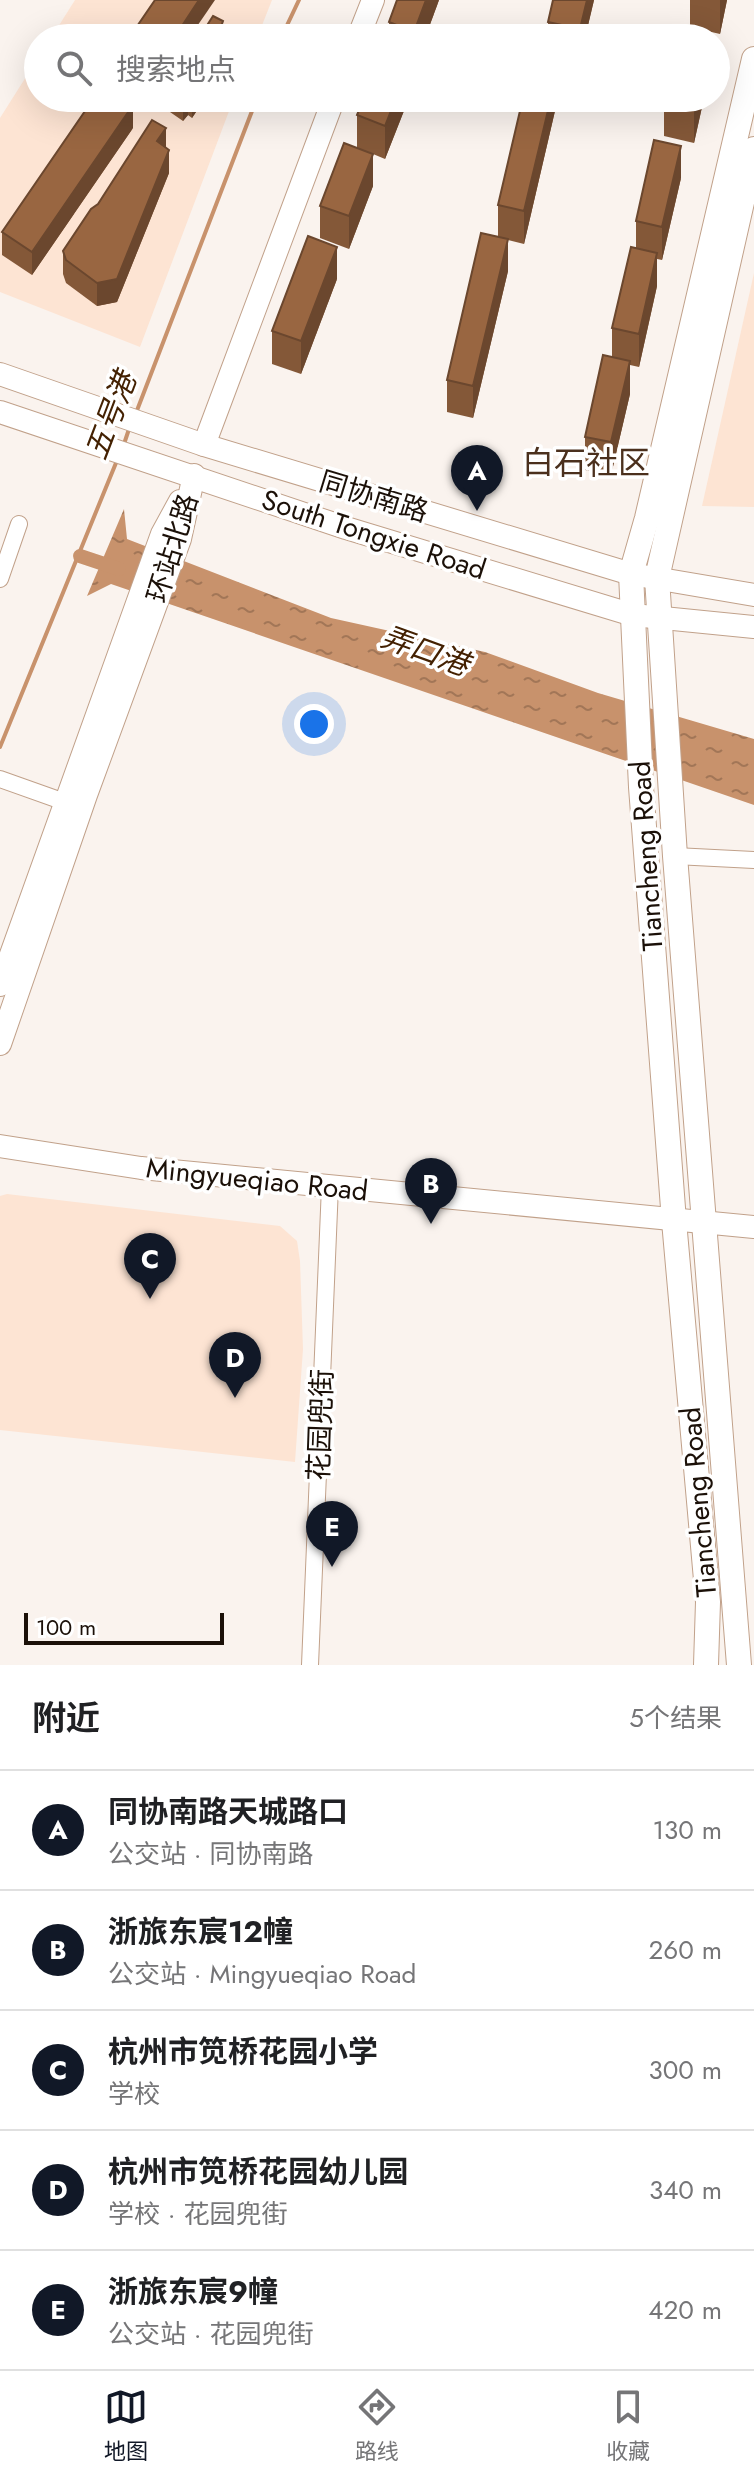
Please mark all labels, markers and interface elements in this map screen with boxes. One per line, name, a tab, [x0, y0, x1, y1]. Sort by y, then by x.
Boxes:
search box	[24, 24, 730, 112]
icon: search	[52, 46, 96, 90]
text: 搜索地点	[116, 48, 236, 91]
water label: 五号港	[74, 362, 148, 466]
district label: 白石社区	[522, 440, 650, 486]
pin: A	[451, 445, 503, 511]
street label: 同协南路	[314, 460, 433, 532]
street label: South Tongxie Road	[256, 479, 491, 590]
street label: 环站北路	[136, 489, 208, 608]
water label: 弄口港	[376, 615, 479, 687]
your location	[294, 704, 334, 744]
street label: Tiancheng Road	[619, 760, 674, 952]
street label: Mingyueqiao Road	[144, 1147, 370, 1212]
pin: B	[405, 1158, 457, 1224]
pin: C	[124, 1233, 176, 1299]
pin: D	[209, 1332, 261, 1398]
street label: 花园兜街	[298, 1368, 343, 1482]
street label: Tiancheng Road	[670, 1405, 727, 1599]
pin: E	[306, 1501, 358, 1567]
scale bar	[24, 1609, 224, 1645]
text: 100 m	[36, 1611, 96, 1643]
text: 附近	[32, 1694, 100, 1743]
text: 5个结果	[629, 1699, 722, 1737]
text: 同协南路天城路口	[108, 1790, 348, 1833]
text: A	[48, 1811, 68, 1849]
text: 130 m	[652, 1811, 722, 1849]
text: 公交站 · 同协南路	[108, 1835, 313, 1873]
text: 浙旅东宸12幢	[108, 1910, 293, 1953]
text: B	[49, 1931, 67, 1969]
text: 260 m	[649, 1931, 722, 1969]
text: 公交站 · Mingyueqiao Road	[108, 1955, 416, 1993]
text: 杭州市笕桥花园小学	[108, 2030, 378, 2073]
text: C	[49, 2051, 67, 2089]
text: 300 m	[649, 2051, 722, 2089]
text: 学校	[108, 2075, 160, 2113]
text: 杭州市笕桥花园幼儿园	[108, 2150, 408, 2193]
text: D	[48, 2171, 68, 2209]
text: 340 m	[649, 2171, 722, 2209]
text: 学校 · 花园兜街	[108, 2195, 287, 2233]
text: 浙旅东宸9幢	[108, 2270, 278, 2313]
text: E	[50, 2291, 66, 2329]
text: 420 m	[648, 2291, 722, 2329]
text: 公交站 · 花园兜街	[108, 2315, 313, 2353]
tab: 地图	[104, 2385, 148, 2467]
tab: 路线	[355, 2385, 399, 2467]
tab: 收藏	[606, 2385, 650, 2467]

